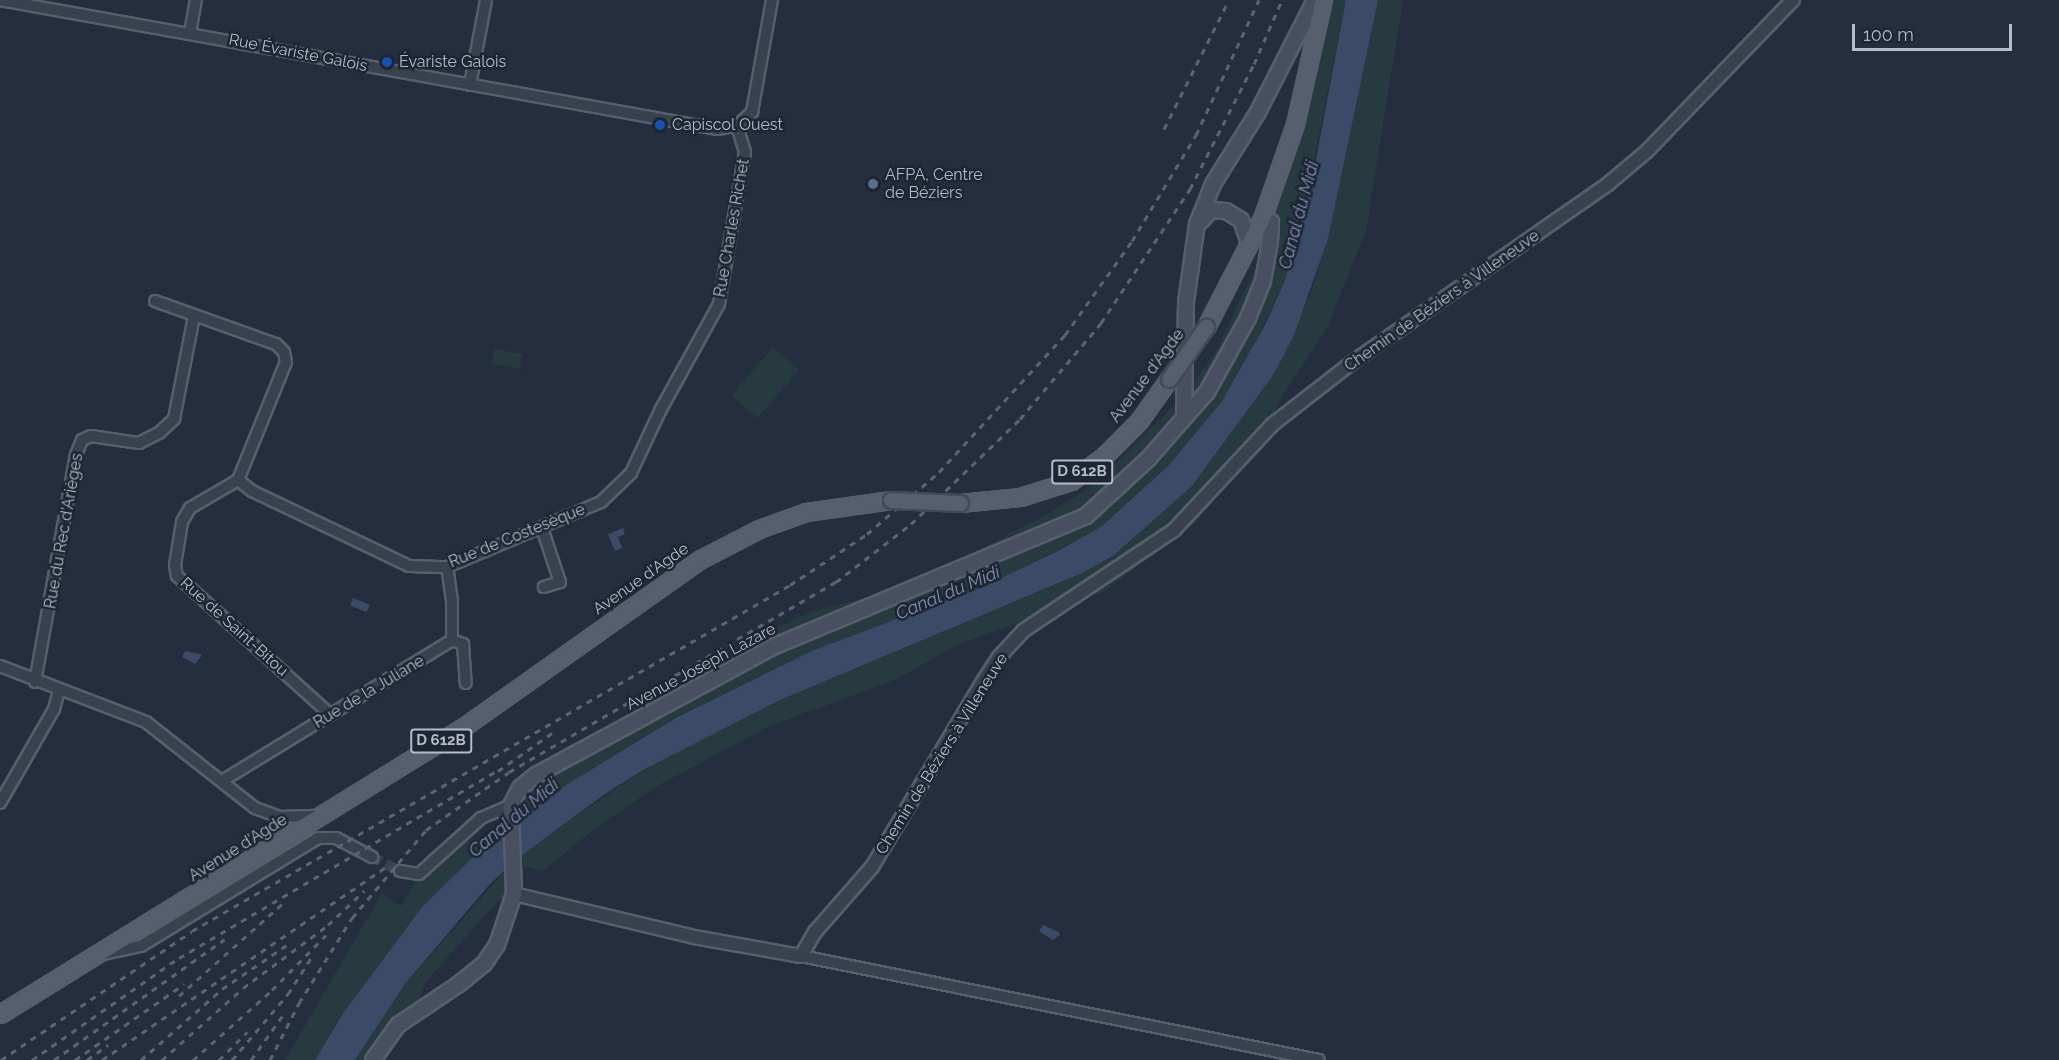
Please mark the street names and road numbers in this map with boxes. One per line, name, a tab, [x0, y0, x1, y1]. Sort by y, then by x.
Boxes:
street label: Rue Évariste Galois	[227, 30, 369, 76]
street label: Rue Charles Richet	[710, 157, 754, 299]
street label: Chemin de Béziers à Villeneuve	[1341, 226, 1543, 376]
street label: Avenue d'Agde	[1106, 325, 1188, 427]
street label: Rue du Rec d'Arièges	[41, 452, 87, 610]
road number: D 612B	[1050, 460, 1114, 484]
street label: Rue de Costesèque	[446, 500, 588, 572]
street label: Avenue d'Agde	[590, 539, 692, 619]
street label: Rue de Saint-Bitou	[176, 574, 292, 680]
street label: Avenue Joseph Lazare	[623, 619, 779, 715]
street label: Chemin de Béziers à Villeneuve	[872, 650, 1012, 858]
street label: Rue de la Juliane	[310, 651, 428, 733]
road number: D 612B	[410, 729, 472, 753]
street label: Avenue d'Agde	[185, 810, 291, 886]

